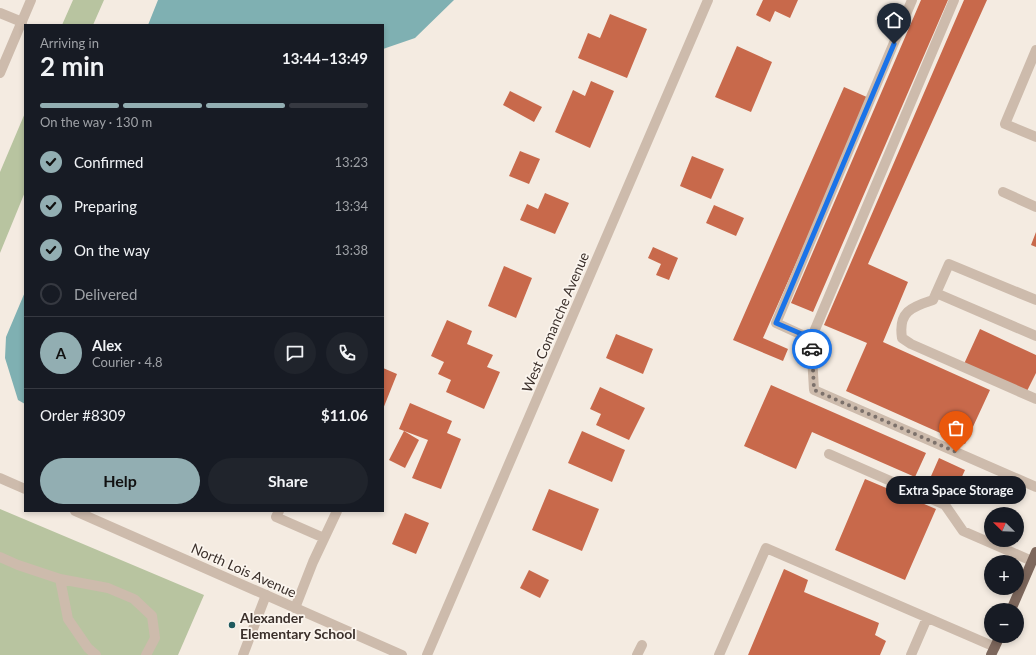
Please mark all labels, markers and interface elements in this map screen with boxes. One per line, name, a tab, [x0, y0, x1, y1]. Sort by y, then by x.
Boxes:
pin	[877, 3, 911, 44]
icon: home	[883, 9, 905, 31]
text: Arriving in	[40, 35, 99, 51]
text: 13:44–13:49	[282, 49, 368, 67]
text: 2 min	[40, 50, 104, 82]
text: On the way · 130 m	[40, 114, 152, 130]
icon: check	[40, 151, 62, 173]
text: Confirmed	[74, 153, 143, 171]
text: 13:23	[335, 154, 368, 170]
icon: check	[40, 195, 62, 217]
text: Preparing	[74, 197, 137, 215]
text: 13:34	[335, 198, 368, 214]
icon: check	[40, 239, 62, 261]
text: On the way	[74, 241, 150, 259]
text: 13:38	[335, 242, 368, 258]
street label: West Comanche Avenue	[518, 249, 592, 395]
text: Delivered	[74, 285, 137, 303]
courier	[792, 329, 832, 369]
button: chat	[274, 332, 316, 374]
button: phone	[326, 332, 368, 374]
text: Alex	[92, 336, 122, 354]
icon: car	[801, 338, 823, 360]
text: A	[56, 344, 66, 362]
text: Courier · 4.8	[92, 354, 163, 370]
text: Order #8309	[40, 406, 126, 424]
text: $11.06	[321, 406, 368, 424]
pin	[939, 411, 973, 452]
icon: bag	[945, 417, 967, 439]
button: Help	[40, 458, 200, 504]
button: Share	[208, 458, 368, 504]
callout: Extra Space Storage	[886, 476, 1026, 504]
text: Extra Space Storage	[898, 482, 1014, 498]
north arrow	[984, 507, 1024, 547]
map controls	[984, 507, 1024, 643]
street label: North Lois Avenue	[189, 539, 299, 601]
button: +	[984, 555, 1024, 595]
button: −	[984, 603, 1024, 643]
place label: Alexander Elementary School	[239, 609, 356, 642]
marker: Alexander Elementary School	[227, 620, 237, 630]

